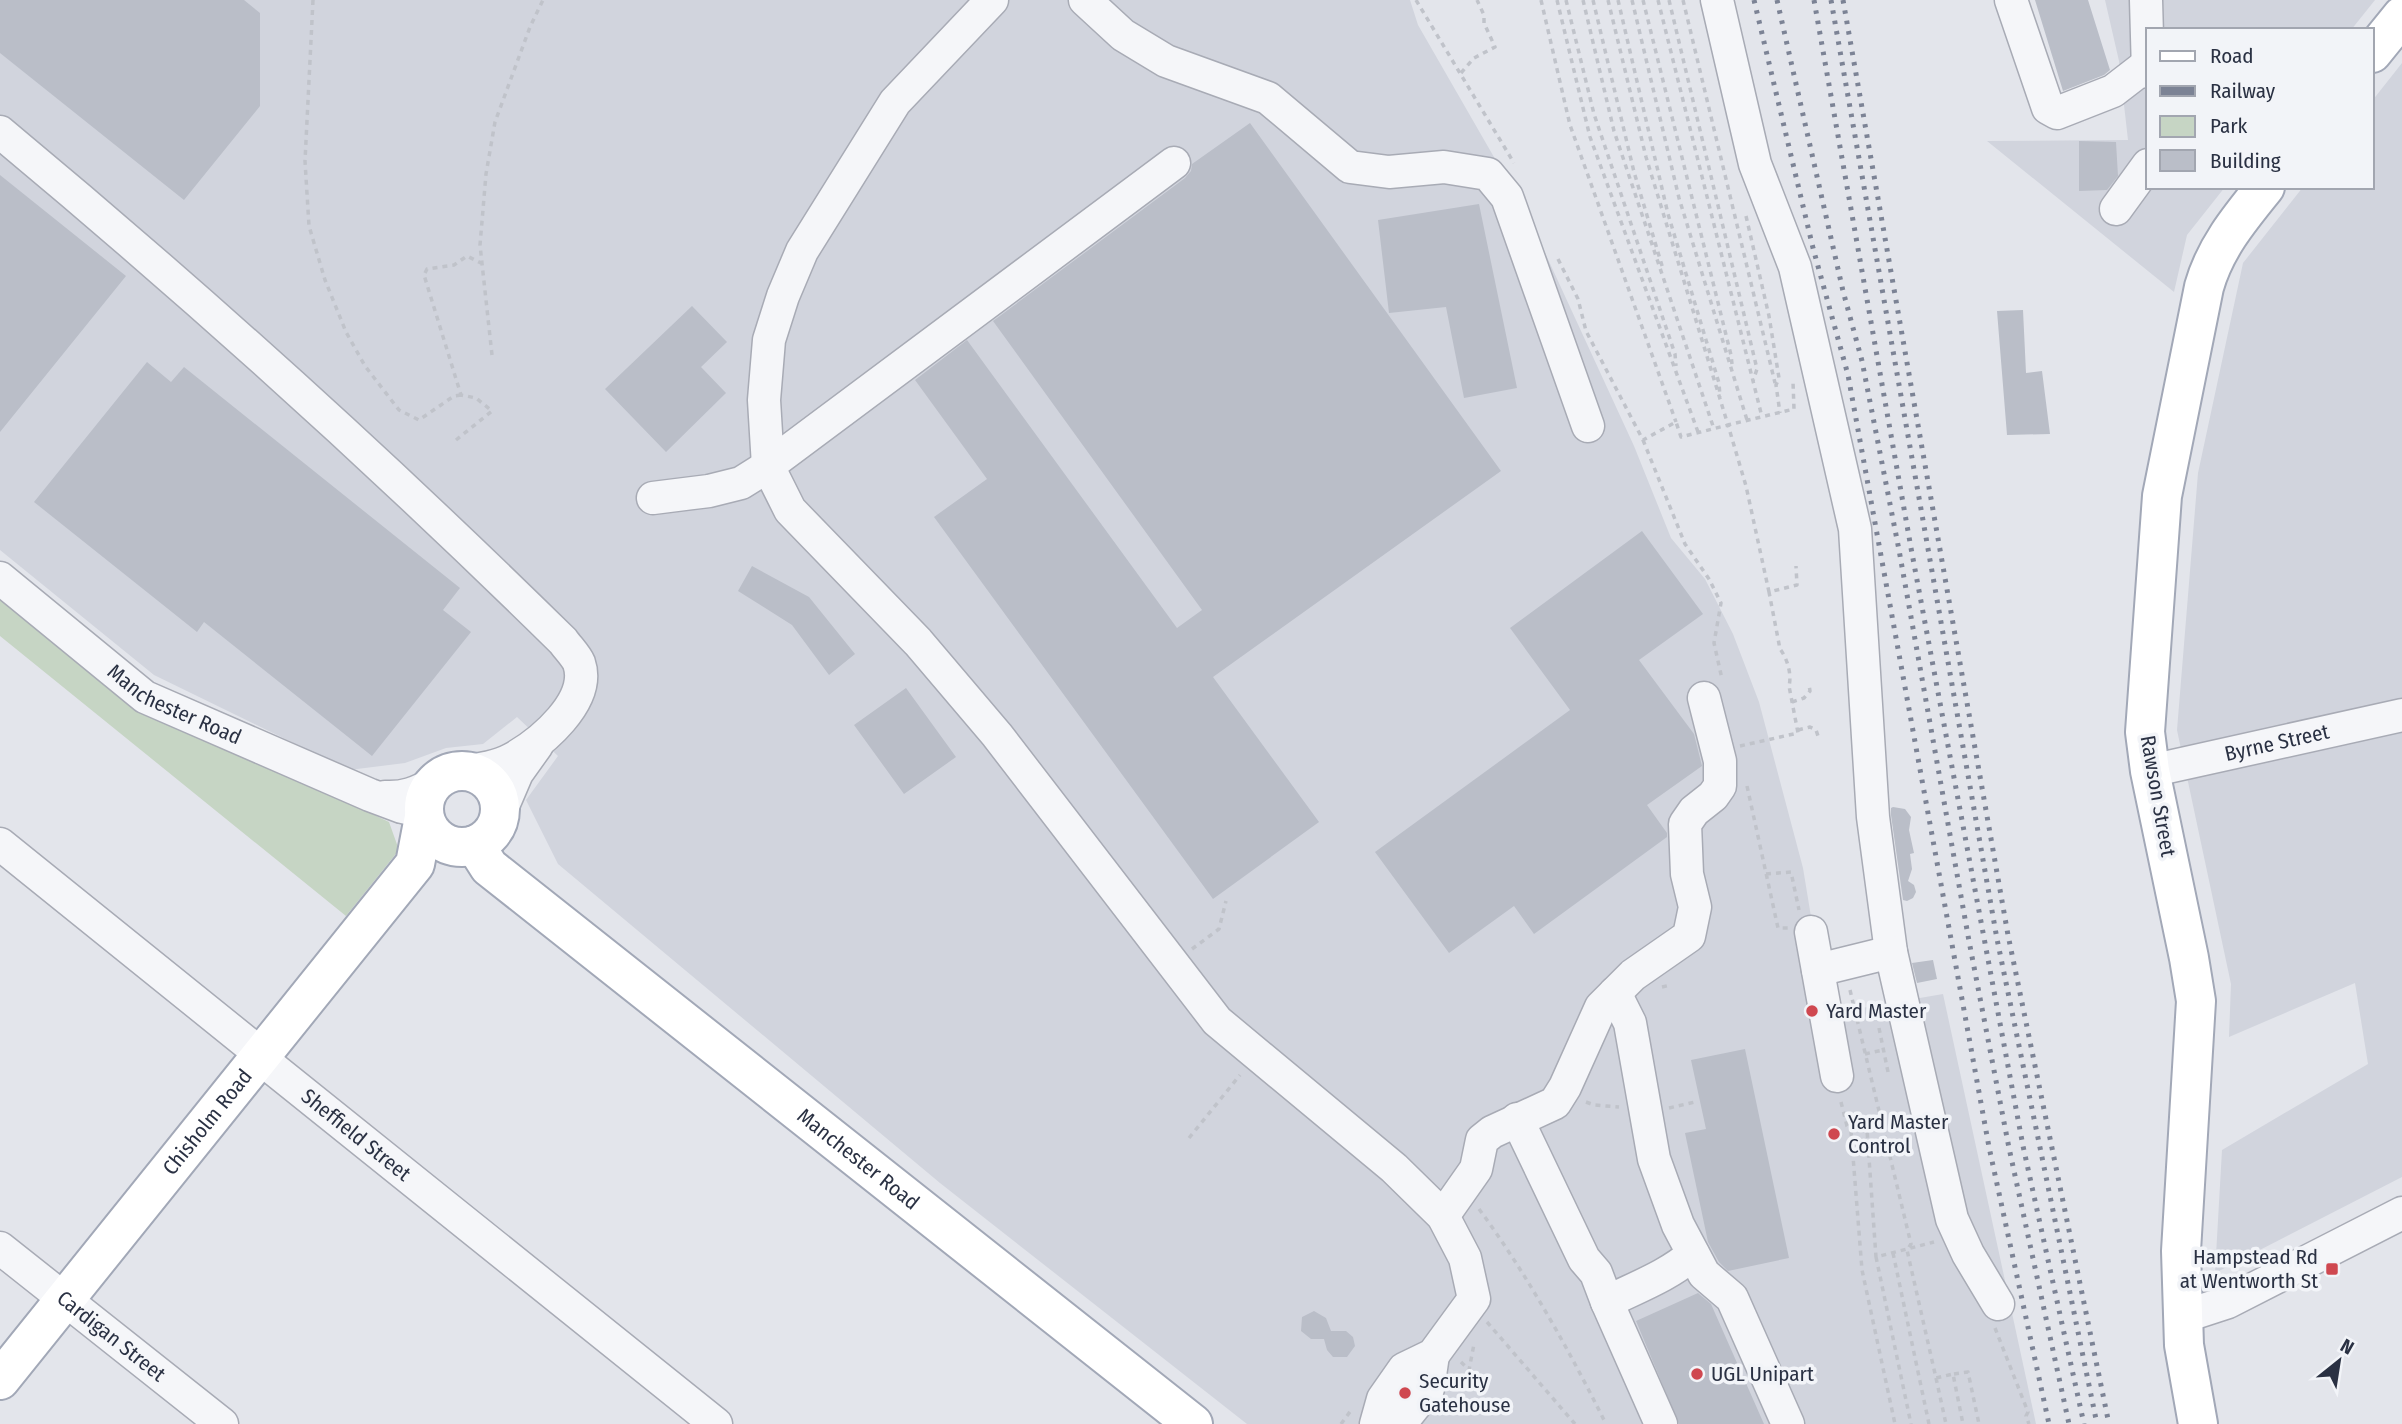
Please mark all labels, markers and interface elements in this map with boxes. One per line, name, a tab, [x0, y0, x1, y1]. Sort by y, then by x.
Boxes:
legend	[2146, 28, 2374, 189]
text: Road	[2210, 43, 2254, 69]
text: Railway	[2210, 78, 2276, 104]
text: Park	[2210, 113, 2248, 139]
text: Building	[2210, 148, 2281, 174]
street label: Manchester Road	[102, 659, 245, 750]
street label: Byrne Street	[2222, 719, 2332, 767]
street label: Rawson Street	[2135, 733, 2181, 859]
place label: Yard Master	[1826, 998, 1927, 1024]
marker: Yard Master	[1804, 1003, 1820, 1019]
street label: Chisholm Road	[157, 1064, 258, 1180]
street label: Sheffield Street	[296, 1083, 416, 1187]
street label: Manchester Road	[792, 1103, 925, 1215]
place label: Yard Master Control	[1848, 1109, 1949, 1159]
marker: Yard Master Control	[1826, 1126, 1842, 1142]
place label: Hampstead Rd at Wentworth St	[2180, 1244, 2318, 1294]
marker: Hampstead Rd at Wentworth St	[2324, 1261, 2340, 1277]
street label: Cardigan Street	[52, 1285, 171, 1387]
north arrow	[2304, 1326, 2374, 1396]
text: N	[2337, 1334, 2358, 1360]
place label: UGL Unipart	[1711, 1361, 1814, 1387]
marker: UGL Unipart	[1689, 1366, 1705, 1382]
place label: Security Gatehouse	[1419, 1368, 1511, 1418]
marker: Security Gatehouse	[1397, 1385, 1413, 1401]

